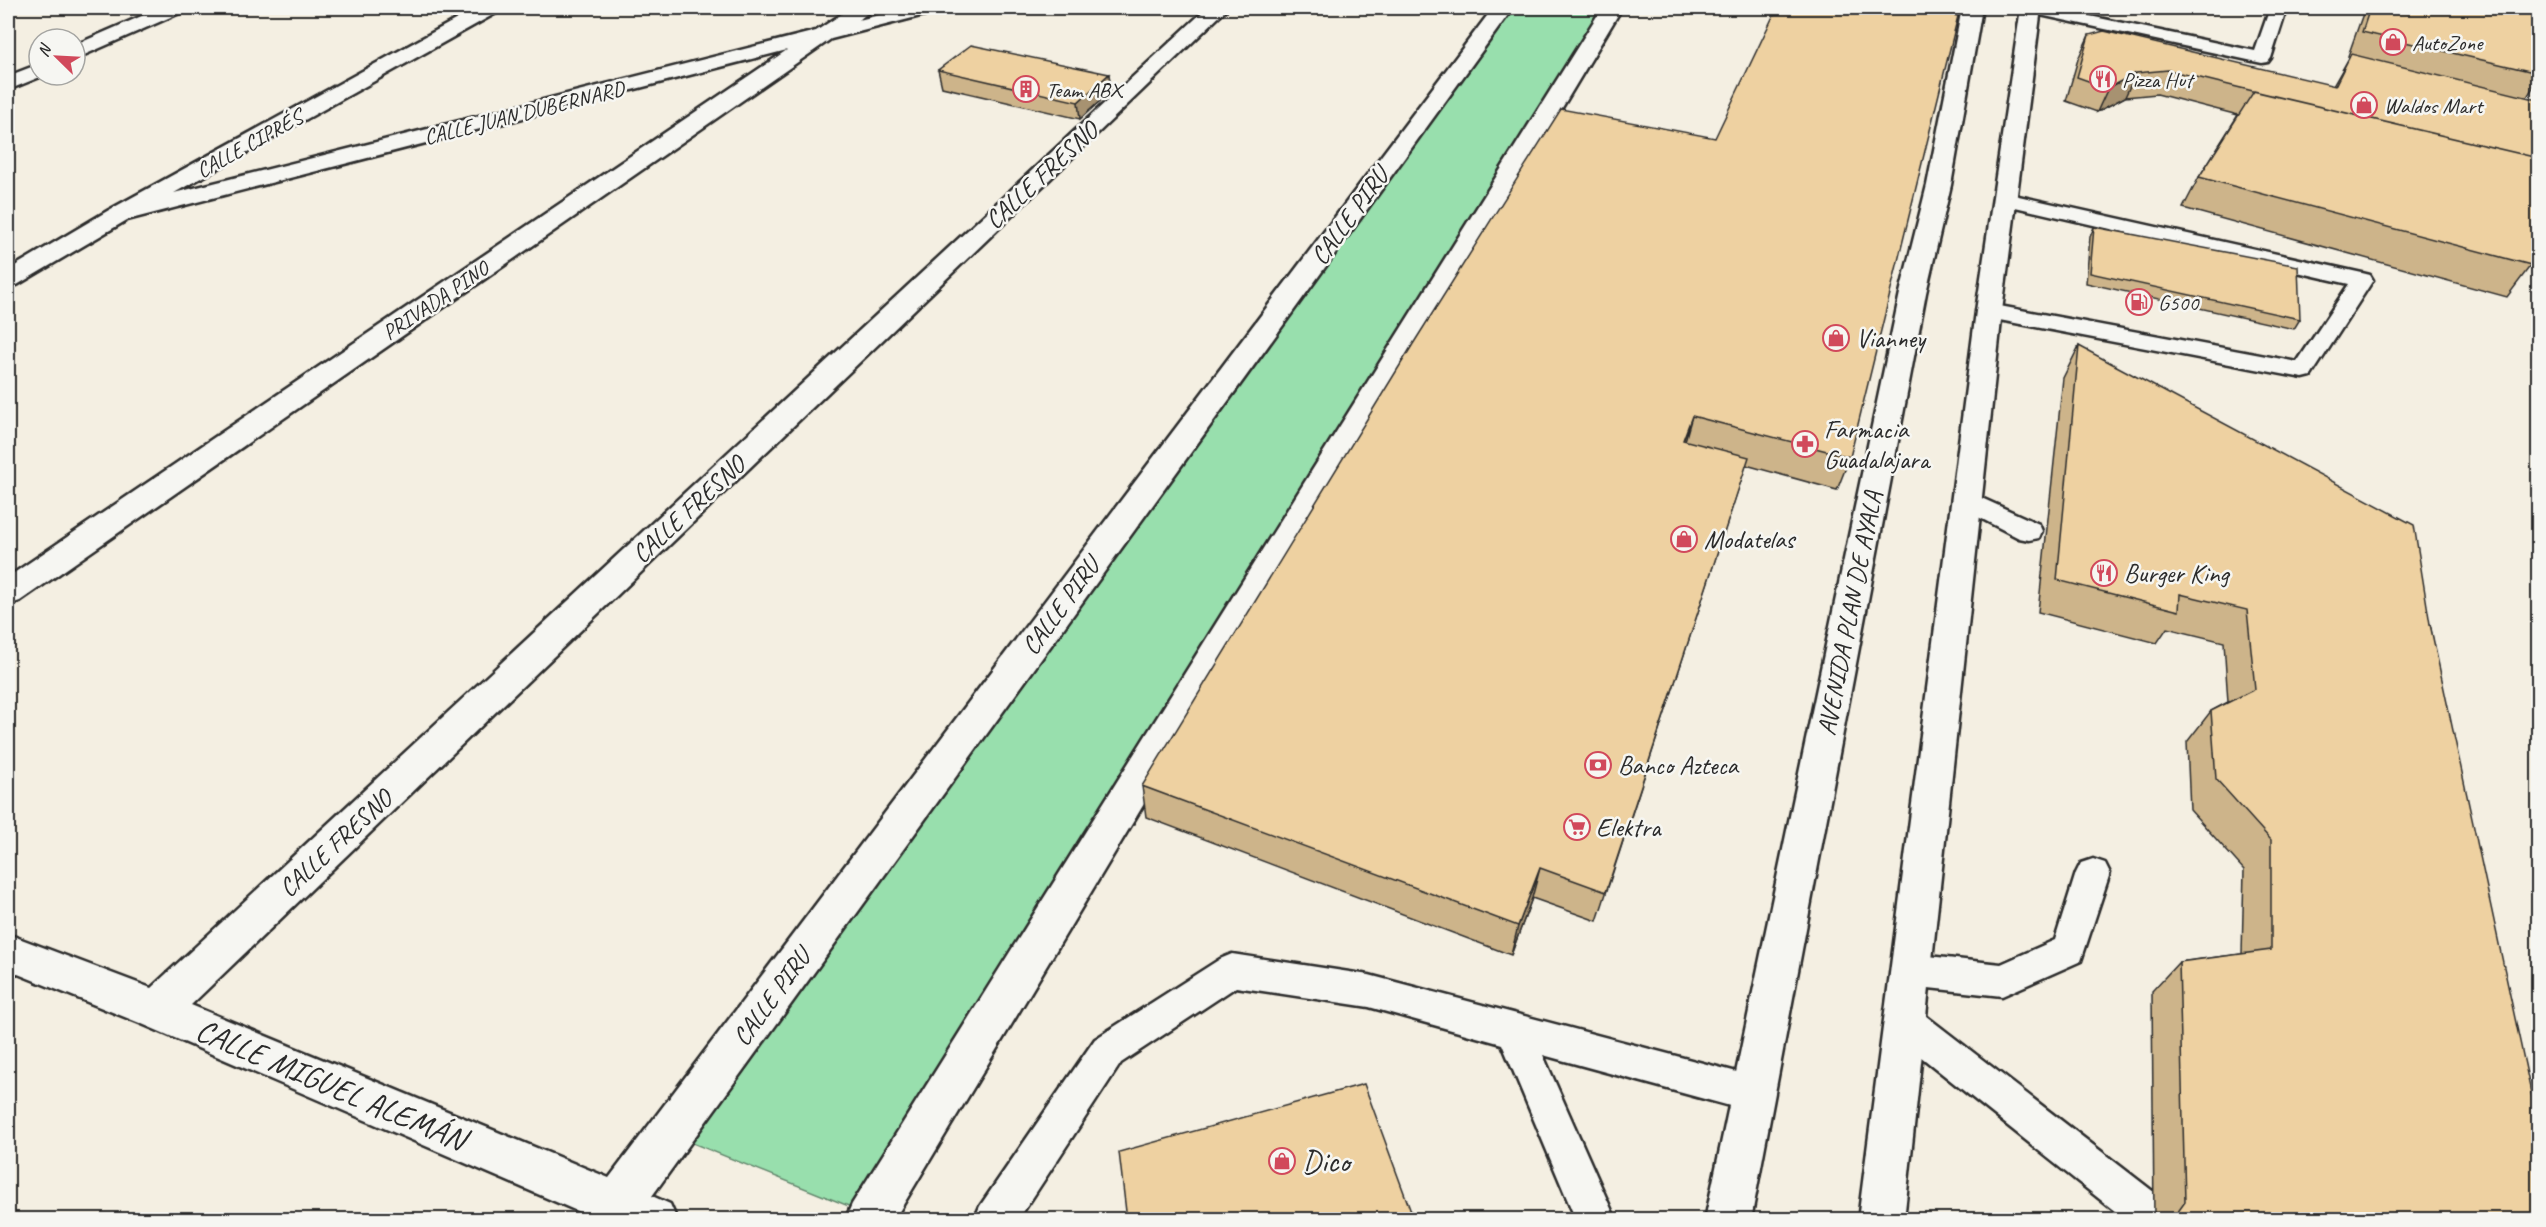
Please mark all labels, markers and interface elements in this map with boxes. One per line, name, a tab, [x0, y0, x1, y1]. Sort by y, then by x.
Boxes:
north arrow	[27, 27, 87, 87]
shop icon: AutoZone	[2378, 27, 2408, 57]
place label: AutoZone	[2412, 29, 2484, 57]
text: N	[33, 40, 57, 60]
restaurant icon: Pizza Hut	[2088, 64, 2118, 94]
place label: Pizza Hut	[2122, 66, 2195, 94]
street label: CALLE JUAN DUBERNARD	[421, 74, 630, 151]
building icon: Team ABX	[1011, 74, 1041, 104]
place label: Team ABX	[1046, 76, 1125, 104]
shop icon: Waldos Mart	[2349, 90, 2379, 120]
place label: Waldos Mart	[2384, 92, 2485, 120]
street label: CALLE CIPRÉS	[191, 101, 311, 185]
street label: CALLE FRESNO	[978, 112, 1107, 236]
street label: CALLE PIRU	[1303, 158, 1398, 271]
street label: PRIVADA PINO	[377, 254, 496, 347]
fuel station icon: G500	[2124, 287, 2154, 317]
place label: G500	[2158, 289, 2201, 317]
place label: Vianney	[1856, 322, 1927, 355]
shop icon: Vianney	[1821, 323, 1851, 353]
place label: Farmacia Guadalajara	[1824, 413, 1931, 476]
pharmacy icon: Farmacia Guadalajara	[1790, 429, 1820, 459]
street label: CALLE FRESNO	[625, 446, 754, 570]
street label: AVENIDA PLAN DE AYALA	[1810, 487, 1890, 738]
place label: Modatelas	[1704, 523, 1796, 556]
shop icon: Modatelas	[1669, 524, 1699, 554]
street label: CALLE PIRU	[1014, 548, 1109, 661]
place label: Burger King	[2124, 557, 2230, 590]
restaurant icon: Burger King	[2089, 558, 2119, 588]
place label: Banco Azteca	[1618, 749, 1740, 782]
bank icon: Banco Azteca	[1583, 750, 1613, 780]
street label: CALLE FRESNO	[272, 780, 401, 904]
place label: Elektra	[1596, 811, 1662, 844]
supermarket icon: Elektra	[1562, 812, 1592, 842]
street label: CALLE PIRU	[725, 939, 820, 1052]
street label: CALLE MIGUEL ALEMÁN	[190, 1009, 476, 1162]
place label: Dico	[1302, 1141, 1353, 1182]
shop icon: Dico	[1267, 1146, 1297, 1176]

